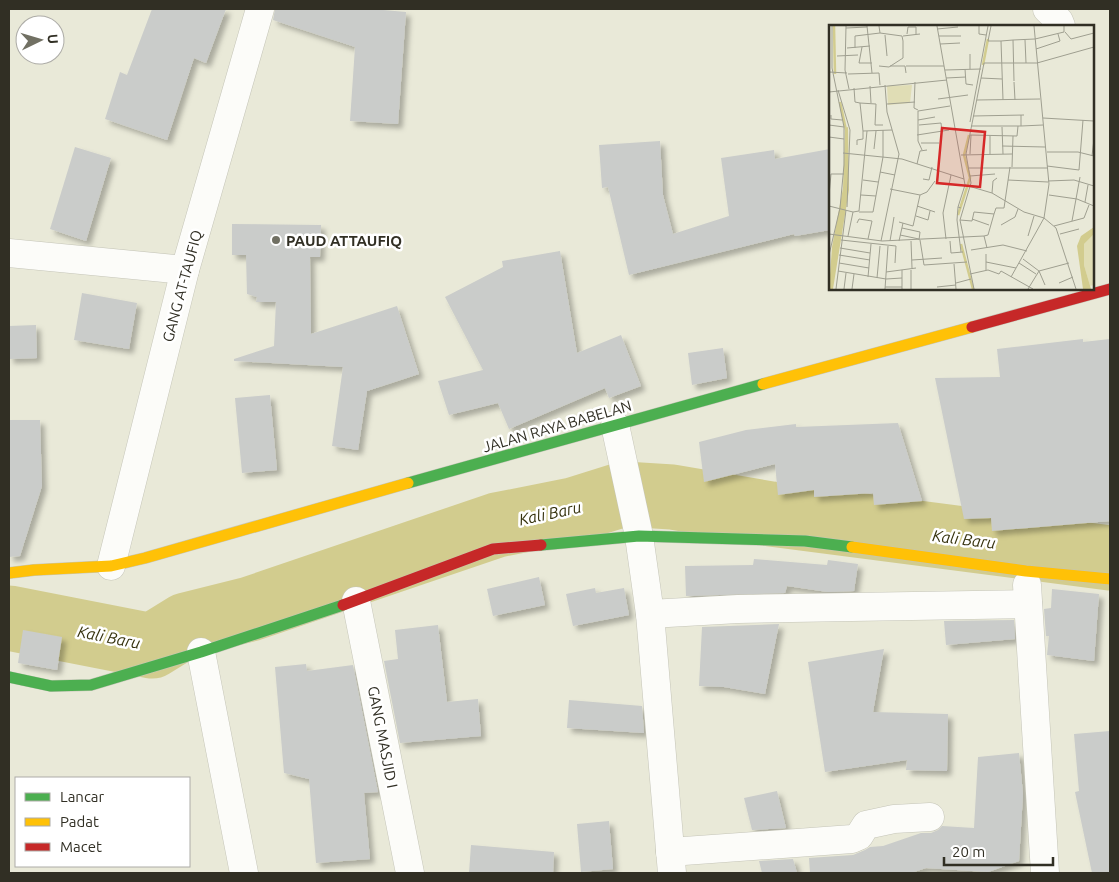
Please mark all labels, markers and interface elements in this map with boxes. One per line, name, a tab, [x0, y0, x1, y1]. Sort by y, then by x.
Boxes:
north arrow	[15, 15, 65, 65]
inset map	[829, 25, 1094, 290]
text: U	[45, 33, 61, 44]
street label: GANG AT-TAUFIQ	[159, 228, 205, 344]
place label: PAUD ATTAUFIQ	[286, 232, 402, 249]
marker: PAUD ATTAUFIQ	[270, 234, 282, 246]
street label: JALAN RAYA BABELAN	[481, 397, 633, 455]
water label: Kali Baru	[517, 498, 583, 528]
water label: Kali Baru	[931, 526, 997, 552]
water label: Kali Baru	[76, 622, 142, 652]
street label: GANG MASJID I	[365, 684, 401, 790]
legend	[15, 777, 190, 867]
text: Lancar	[60, 788, 105, 805]
text: Padat	[60, 813, 99, 830]
scale bar	[944, 834, 1053, 866]
text: Macet	[60, 838, 102, 855]
text: 20 m	[952, 843, 985, 860]

